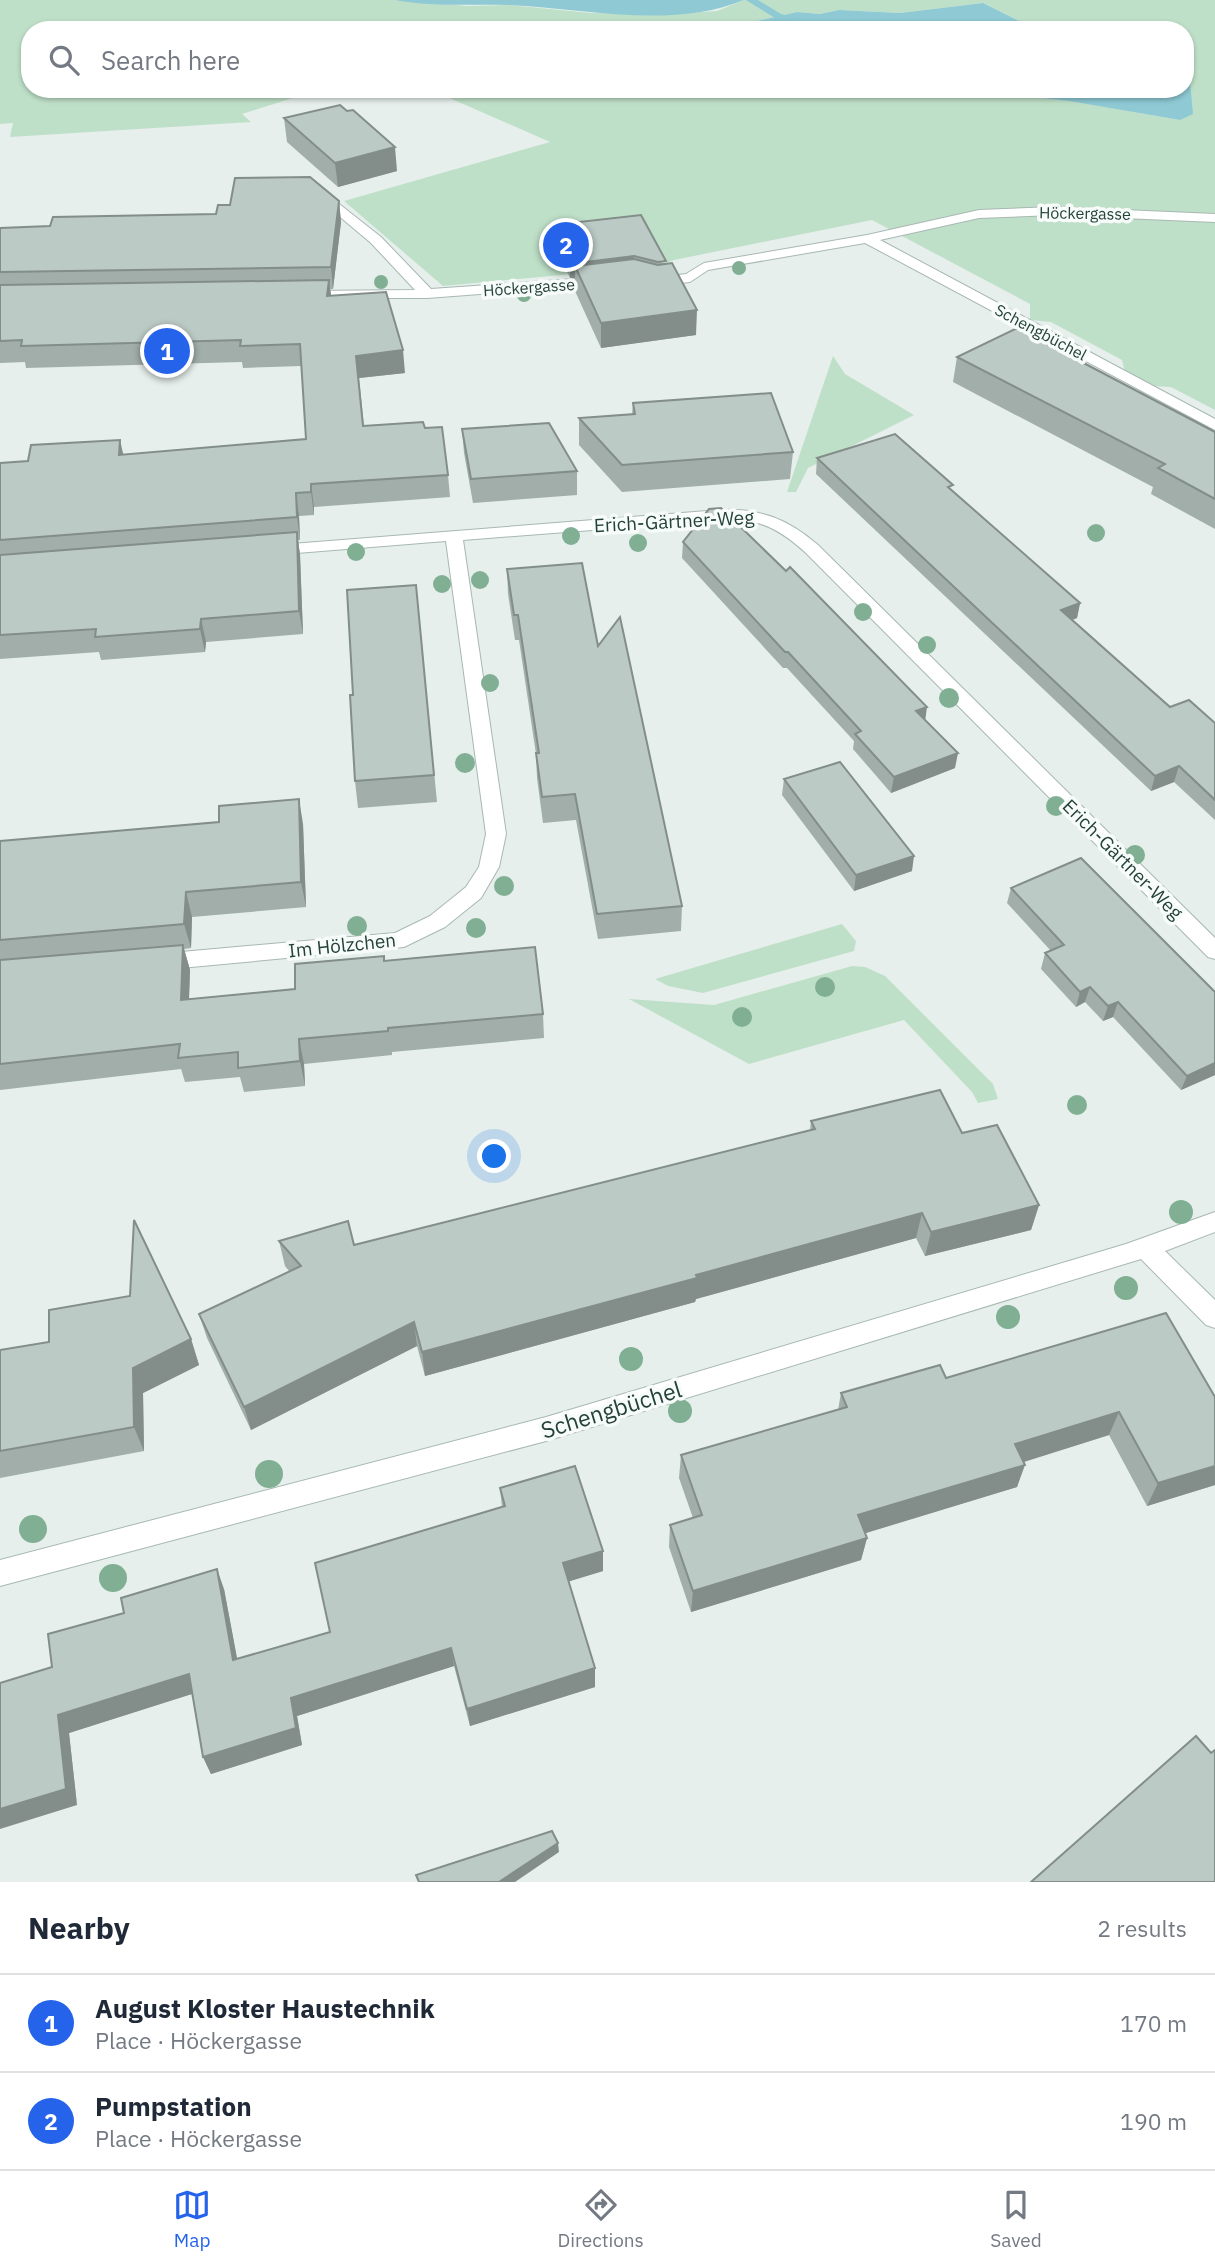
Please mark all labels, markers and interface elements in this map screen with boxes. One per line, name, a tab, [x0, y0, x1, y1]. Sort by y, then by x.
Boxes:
search box	[21, 21, 1194, 98]
icon: search	[45, 41, 83, 79]
text: Search here	[101, 43, 240, 77]
street label: Höckergasse	[1039, 202, 1131, 224]
pin: 2	[543, 219, 589, 271]
street label: Höckergasse	[482, 274, 576, 300]
street label: Schengbüchel	[992, 299, 1090, 365]
pin: 1	[144, 325, 190, 377]
street label: Erich-Gärtner-Weg	[593, 505, 755, 537]
street label: Erich-Gärtner-Weg	[1058, 794, 1188, 924]
street label: Im Hölzchen	[287, 927, 397, 963]
your location	[477, 1139, 511, 1173]
street label: Schengbüchel	[537, 1373, 685, 1445]
text: Nearby	[28, 1908, 130, 1947]
text: 2 results	[1097, 1913, 1187, 1943]
text: August Kloster Haustechnik	[95, 1991, 435, 2025]
text: 1	[44, 2008, 58, 2038]
text: 170 m	[1120, 2008, 1187, 2038]
text: Place · Höckergasse	[95, 2025, 302, 2055]
text: Pumpstation	[95, 2089, 252, 2123]
text: 2	[44, 2106, 58, 2136]
text: 190 m	[1120, 2106, 1187, 2136]
text: Place · Höckergasse	[95, 2123, 302, 2153]
tab: Map	[173, 2186, 211, 2252]
tab: Directions	[557, 2186, 644, 2252]
tab: Saved	[990, 2186, 1042, 2252]

